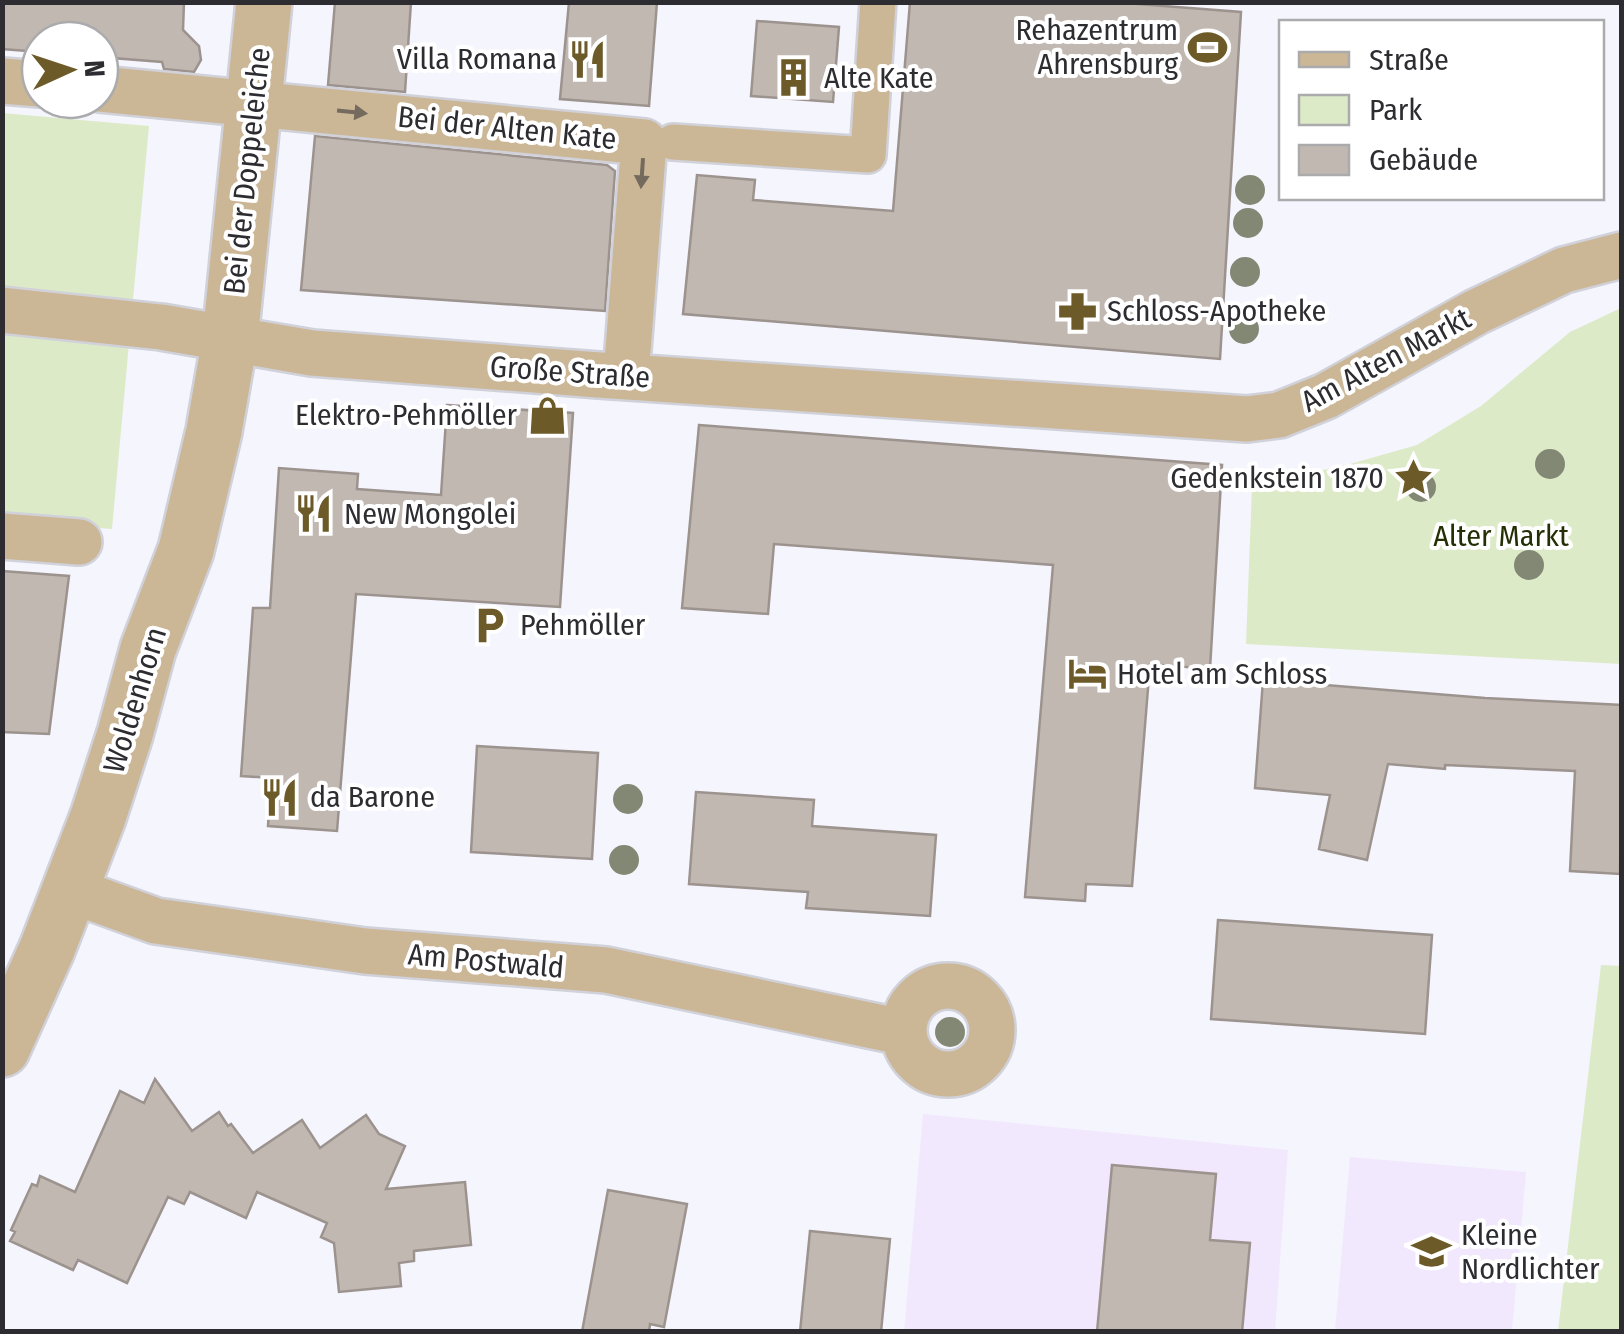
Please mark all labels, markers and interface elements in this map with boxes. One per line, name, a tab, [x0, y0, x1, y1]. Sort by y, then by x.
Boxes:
place label: Rehazentrum Ahrensburg	[1015, 12, 1179, 82]
north arrow	[20, 20, 120, 120]
legend	[1279, 20, 1604, 200]
sports icon: Rehazentrum Ahrensburg	[1187, 26, 1229, 68]
restaurant icon: Villa Romana	[566, 38, 608, 80]
place label: Villa Romana	[397, 41, 557, 77]
text: Straße	[1369, 42, 1449, 78]
street label: Bei der Doppeleiche	[216, 46, 278, 296]
building icon: Alte Kate	[773, 57, 815, 99]
text: N	[78, 59, 111, 78]
place label: Alte Kate	[824, 60, 933, 96]
text: Park	[1369, 92, 1422, 128]
street label: Bei der Alten Kate	[396, 99, 618, 157]
one-way arrow	[336, 105, 368, 121]
text: Gebäude	[1369, 142, 1478, 178]
one-way arrow	[633, 157, 649, 189]
pharmacy icon: Schloss-Apotheke	[1056, 290, 1098, 332]
place label: Schloss-Apotheke	[1107, 293, 1326, 329]
street label: Am Alten Markt	[1295, 300, 1477, 420]
street label: Große Straße	[489, 348, 651, 396]
shop icon: Elektro-Pehmöller	[526, 394, 568, 436]
place label: Elektro-Pehmöller	[295, 397, 518, 433]
place icon: Gedenkstein 1870	[1393, 457, 1435, 499]
place label: Gedenkstein 1870	[1170, 460, 1384, 496]
restaurant icon: New Mongolei	[293, 493, 335, 535]
place label: New Mongolei	[344, 496, 516, 532]
park label: Alter Markt	[1433, 518, 1569, 554]
parking icon: Pehmöller	[469, 604, 511, 646]
place label: Pehmöller	[520, 607, 646, 643]
street label: Woldenhorn	[96, 623, 174, 777]
hotel icon: Hotel am Schloss	[1066, 653, 1108, 695]
place label: Hotel am Schloss	[1117, 656, 1327, 692]
restaurant icon: da Barone	[259, 776, 301, 818]
place label: da Barone	[310, 779, 435, 815]
street label: Am Postwald	[406, 936, 566, 986]
place label: Kleine Nordlichter	[1461, 1217, 1600, 1287]
school or university icon: Kleine Nordlichter	[1410, 1231, 1452, 1273]

